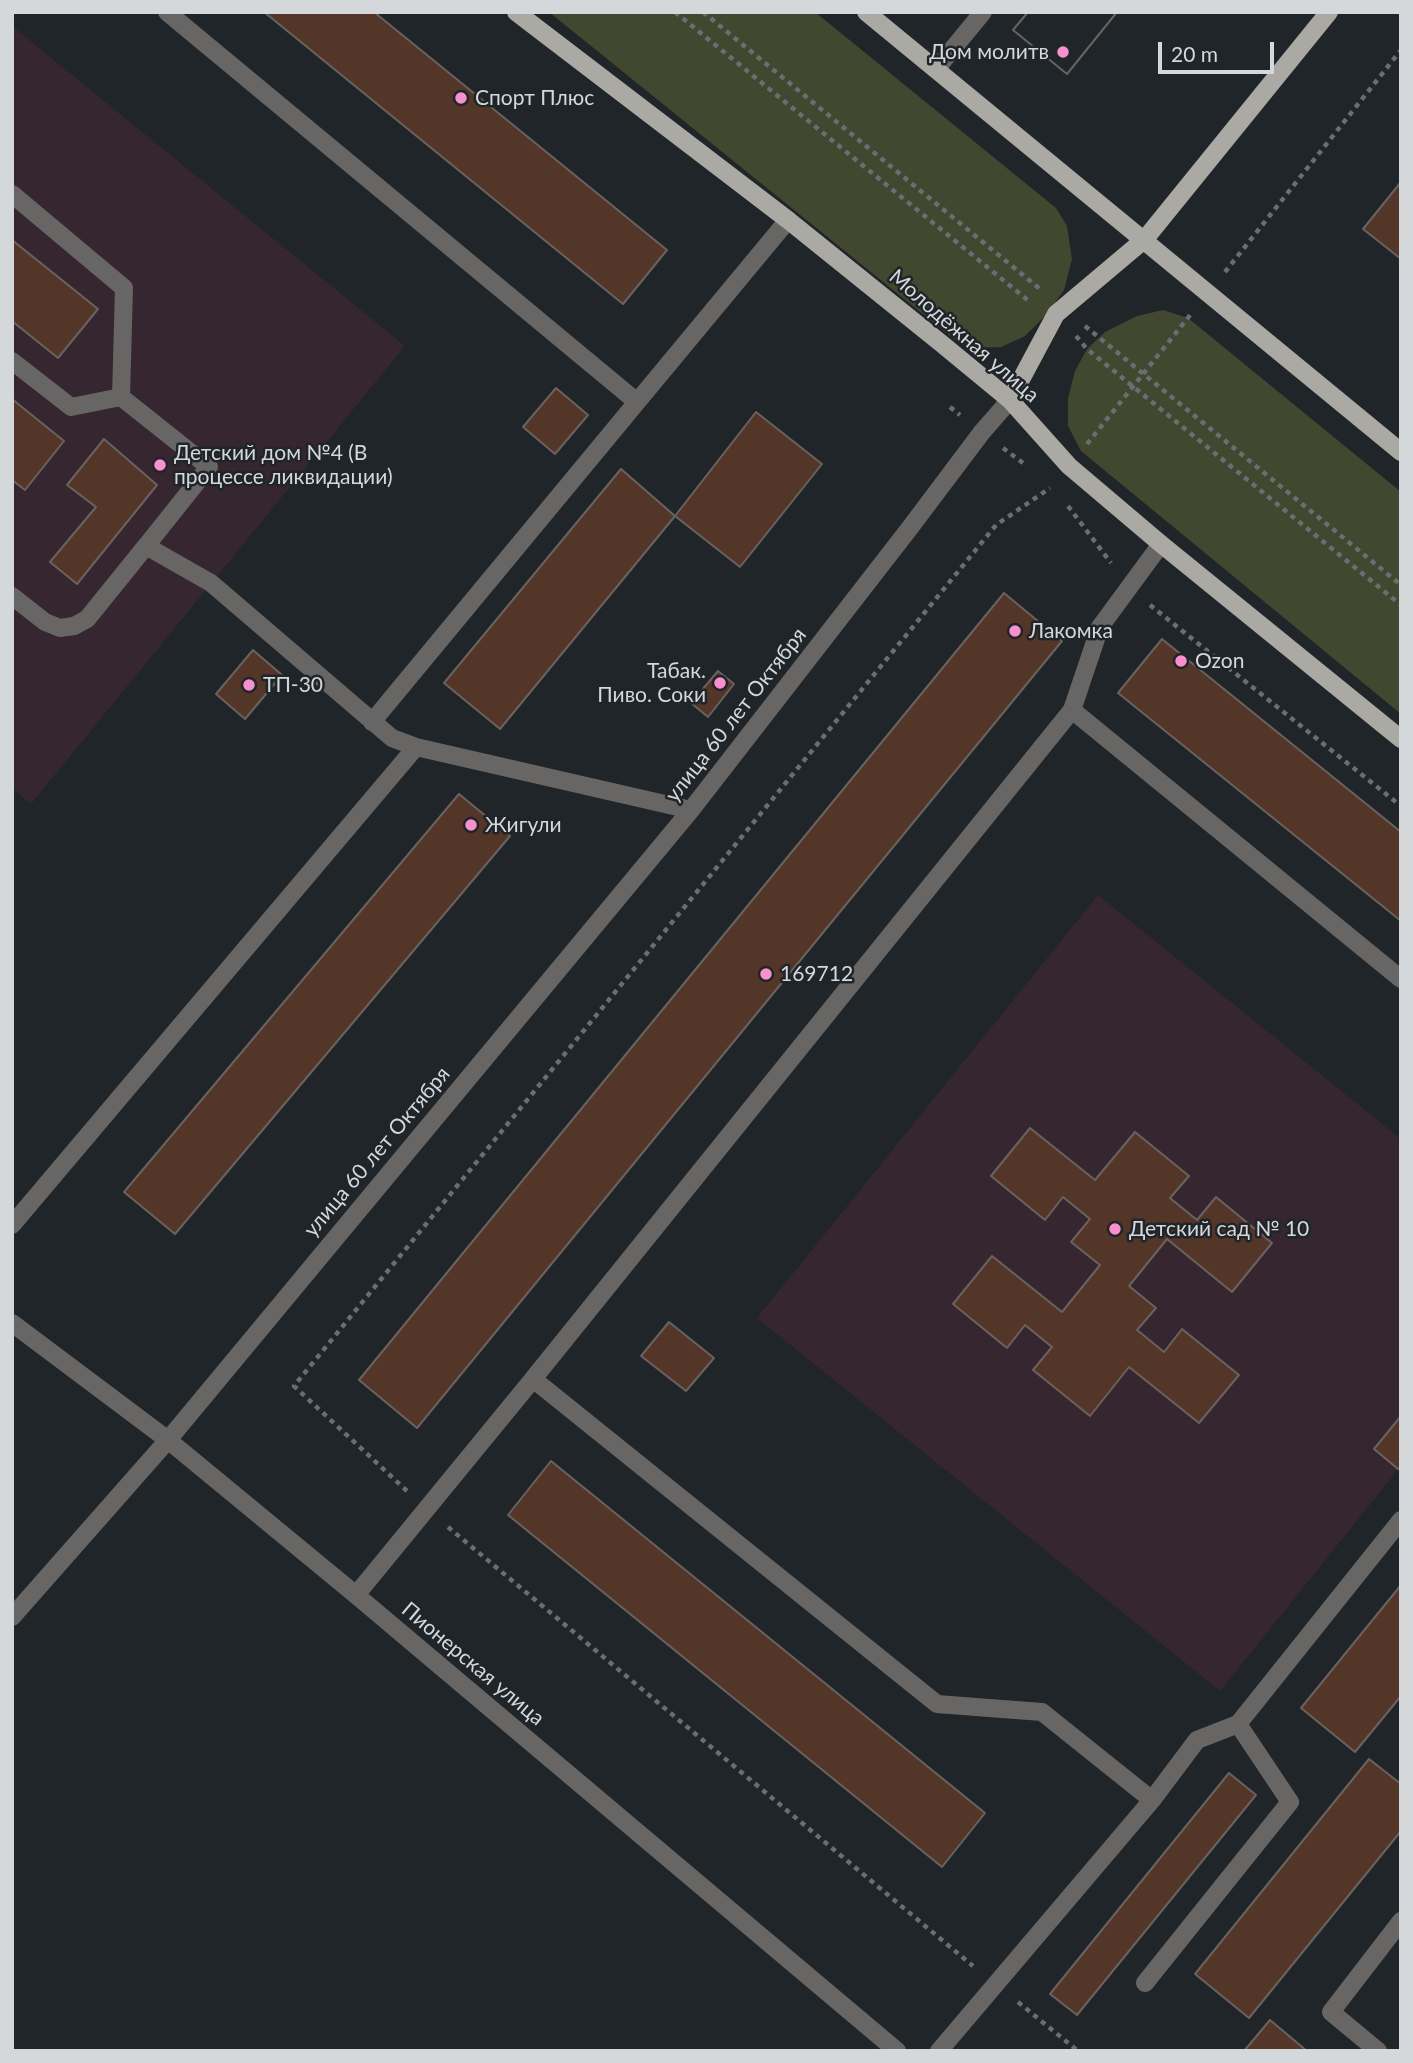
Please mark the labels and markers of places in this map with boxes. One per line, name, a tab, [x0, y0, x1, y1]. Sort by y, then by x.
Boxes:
place label: Дом молитв	[929, 39, 1049, 65]
marker: Дом молитв	[1055, 44, 1071, 60]
place label: Спорт Плюс	[475, 85, 594, 111]
marker: Спорт Плюс	[453, 90, 469, 106]
place label: Детский дом №4 (В процессе ликвидации)	[174, 440, 393, 490]
marker: Детский дом №4 (В процессе ликвидации)	[152, 457, 168, 473]
place label: Лакомка	[1029, 618, 1113, 644]
marker: Лакомка	[1007, 623, 1023, 639]
place label: Ozon	[1195, 648, 1244, 674]
marker: Ozon	[1173, 653, 1189, 669]
place label: Табак. Пиво. Соки	[597, 658, 706, 708]
place label: ТП-30	[263, 672, 323, 698]
marker: Табак. Пиво. Соки	[712, 675, 728, 691]
marker: ТП-30	[241, 677, 257, 693]
place label: Жигули	[485, 812, 562, 838]
marker: Жигули	[463, 817, 479, 833]
place label: 169712	[780, 961, 853, 987]
marker: 169712	[758, 966, 774, 982]
place label: Детский сад № 10	[1129, 1216, 1309, 1242]
marker: Детский сад № 10	[1107, 1221, 1123, 1237]

